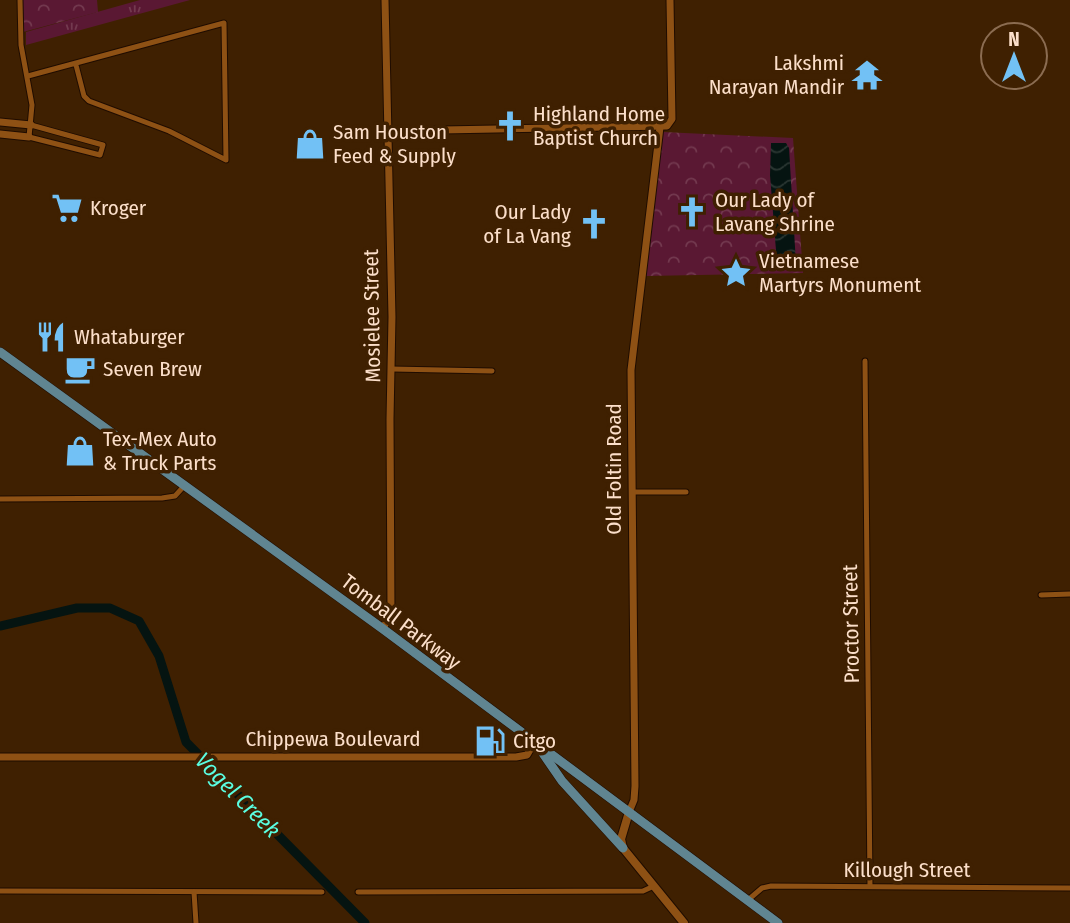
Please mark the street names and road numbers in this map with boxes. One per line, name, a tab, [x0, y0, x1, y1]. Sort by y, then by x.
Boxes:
street label: Mosielee Street	[358, 249, 386, 383]
street label: Old Foltin Road	[601, 403, 627, 535]
street label: Proctor Street	[837, 564, 865, 684]
street label: Tomball Parkway	[336, 569, 466, 676]
street label: Chippewa Boulevard	[246, 726, 420, 752]
street label: Killough Street	[844, 857, 971, 883]

